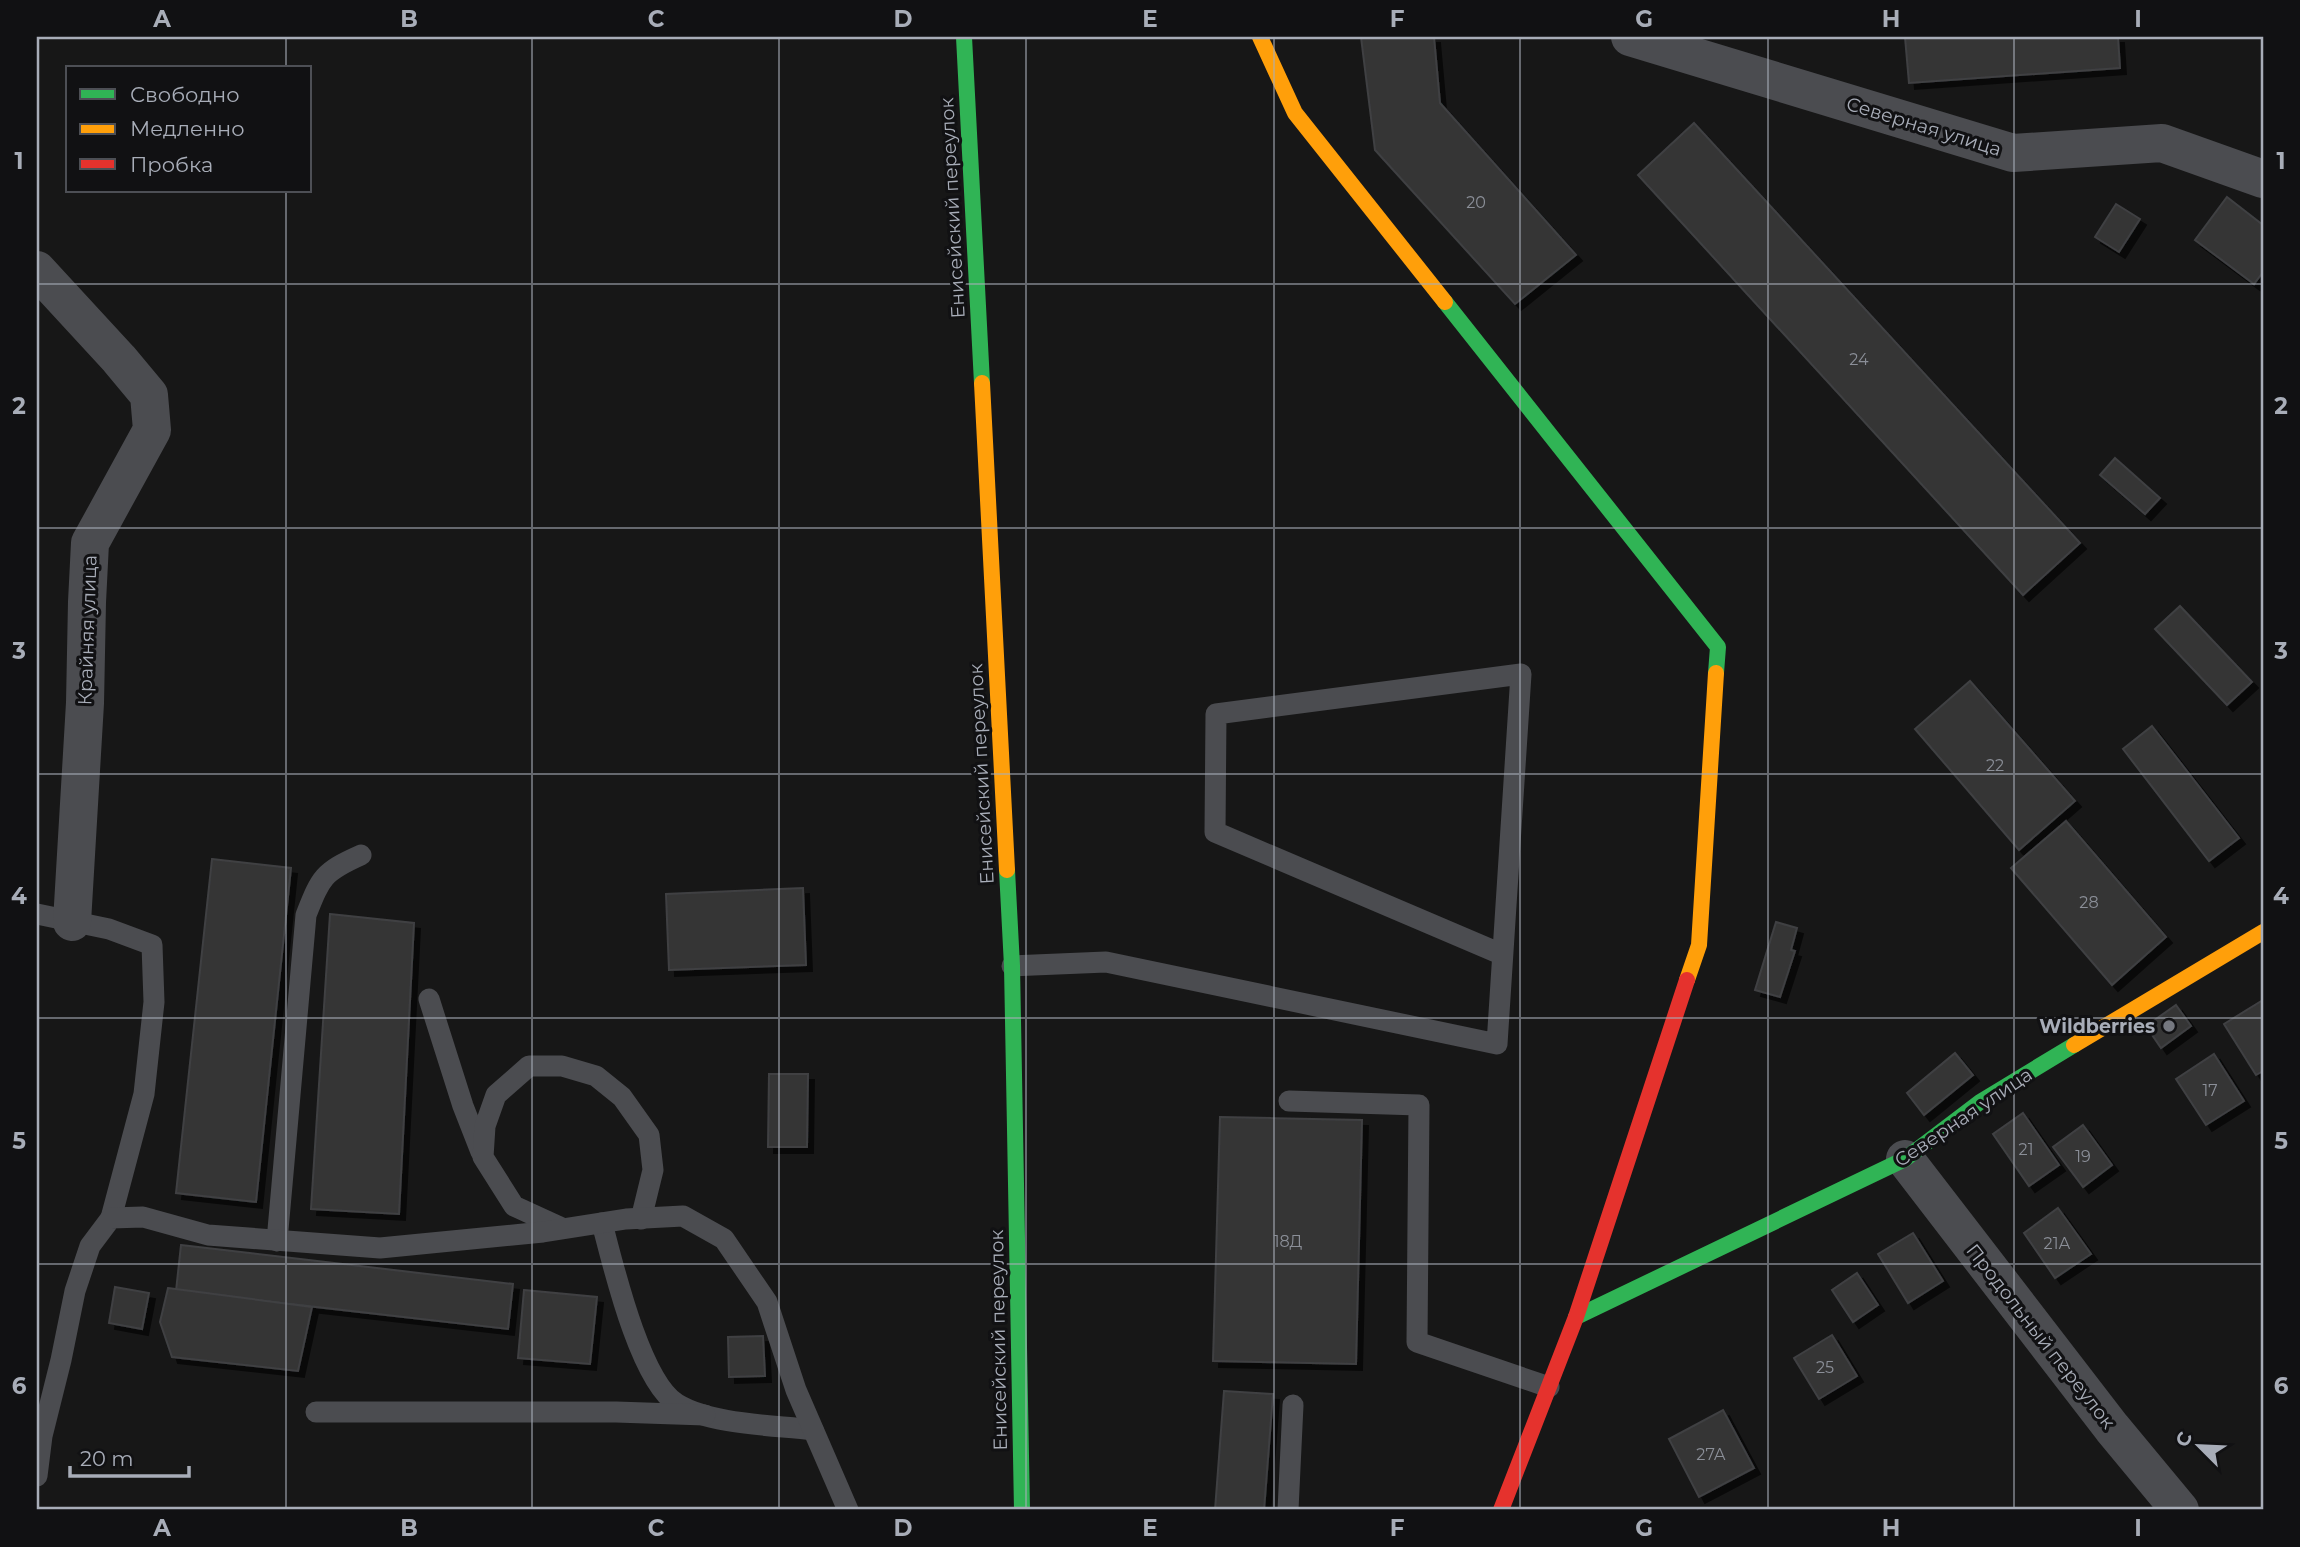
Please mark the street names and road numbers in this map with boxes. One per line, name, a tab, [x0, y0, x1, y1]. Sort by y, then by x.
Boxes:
street label: Северная улица	[1844, 92, 2004, 161]
street label: Енисейский переулок	[935, 97, 970, 319]
street label: Крайняя улица	[73, 554, 102, 706]
street label: Енисейский переулок	[964, 663, 999, 885]
street label: Северная улица	[1890, 1063, 2036, 1172]
street label: Енисейский переулок	[985, 1229, 1012, 1451]
street label: Продольный переулок	[1961, 1239, 2120, 1433]

